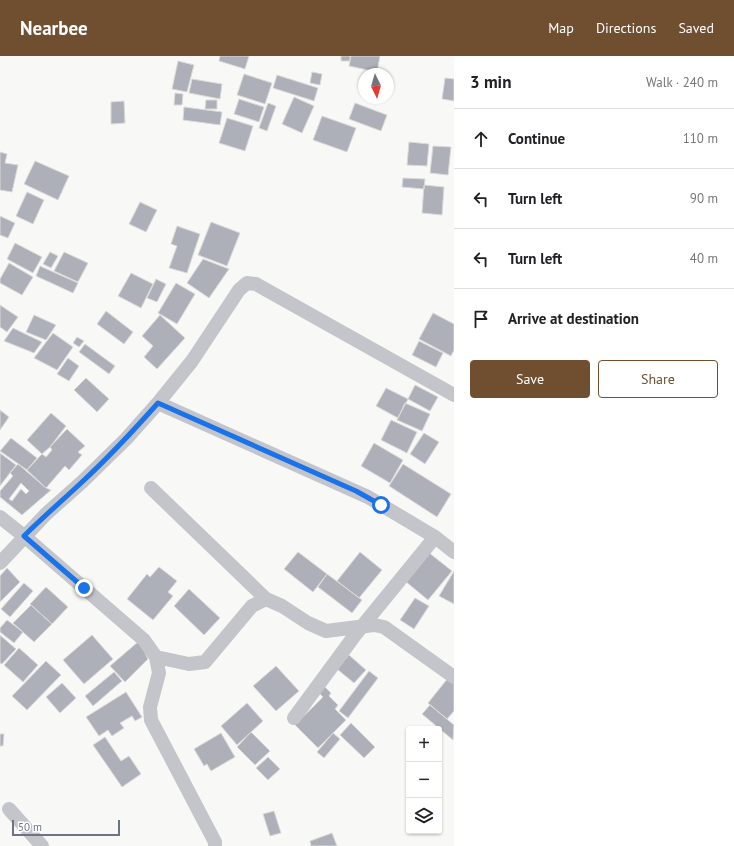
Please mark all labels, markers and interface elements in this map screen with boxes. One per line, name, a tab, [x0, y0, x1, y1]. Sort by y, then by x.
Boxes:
text: Nearbee	[20, 16, 88, 40]
text: Map	[548, 19, 574, 37]
text: Directions	[596, 19, 656, 37]
text: Saved	[678, 19, 714, 37]
north arrow	[358, 68, 394, 104]
text: 3 min	[470, 71, 511, 93]
text: Walk · 240 m	[646, 74, 718, 91]
icon: ahead	[470, 128, 492, 150]
text: Continue	[508, 129, 565, 148]
text: 110 m	[683, 130, 718, 147]
icon: left	[470, 188, 492, 210]
text: Turn left	[508, 189, 562, 208]
text: 90 m	[690, 190, 718, 207]
icon: left	[470, 248, 492, 270]
text: Turn left	[508, 249, 562, 268]
text: 40 m	[690, 250, 718, 267]
icon: arrive	[470, 308, 492, 330]
text: Arrive at destination	[508, 309, 639, 328]
button: Save	[470, 360, 590, 398]
button: Share	[598, 360, 718, 398]
route start	[372, 496, 390, 514]
route end	[75, 579, 93, 597]
map controls	[406, 726, 442, 834]
button: +	[406, 726, 442, 762]
button: −	[406, 762, 442, 798]
button: layers	[406, 798, 442, 834]
scale bar	[12, 818, 120, 837]
text: 50 m	[18, 820, 42, 834]

